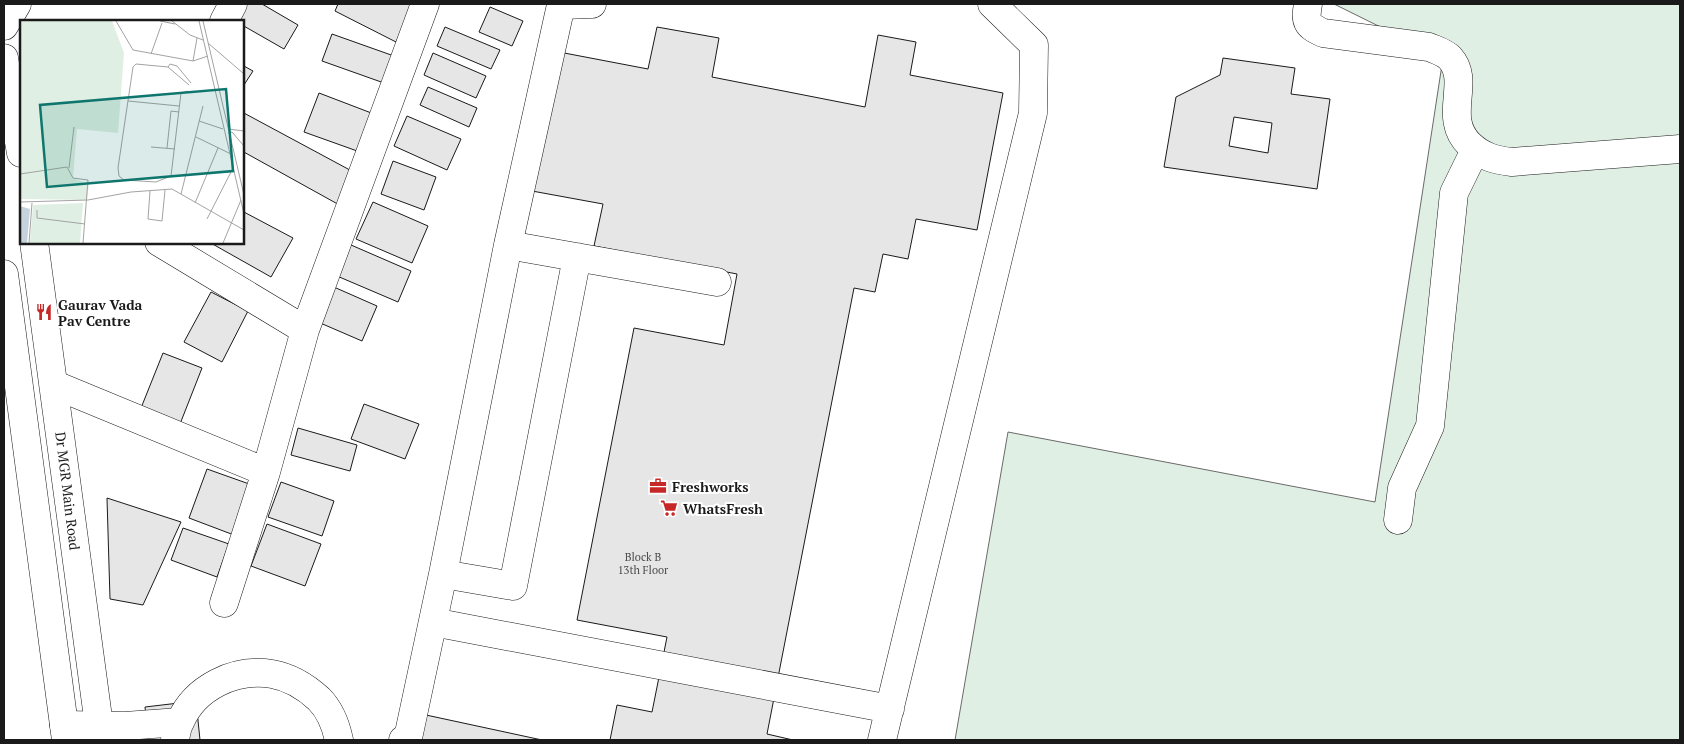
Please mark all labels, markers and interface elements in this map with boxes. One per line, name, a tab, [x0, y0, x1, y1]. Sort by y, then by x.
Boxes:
inset map	[20, 20, 244, 244]
place label: Gaurav Vada Pav Centre	[58, 295, 143, 330]
restaurant icon: Gaurav Vada Pav Centre	[34, 302, 54, 322]
street label: Dr MGR Main Road	[51, 431, 85, 552]
office icon: Freshworks	[648, 476, 668, 496]
place label: Freshworks	[672, 477, 749, 496]
supermarket icon: WhatsFresh	[659, 498, 679, 518]
place label: WhatsFresh	[683, 499, 763, 518]
house number: Block B 13th Floor	[618, 550, 669, 577]

